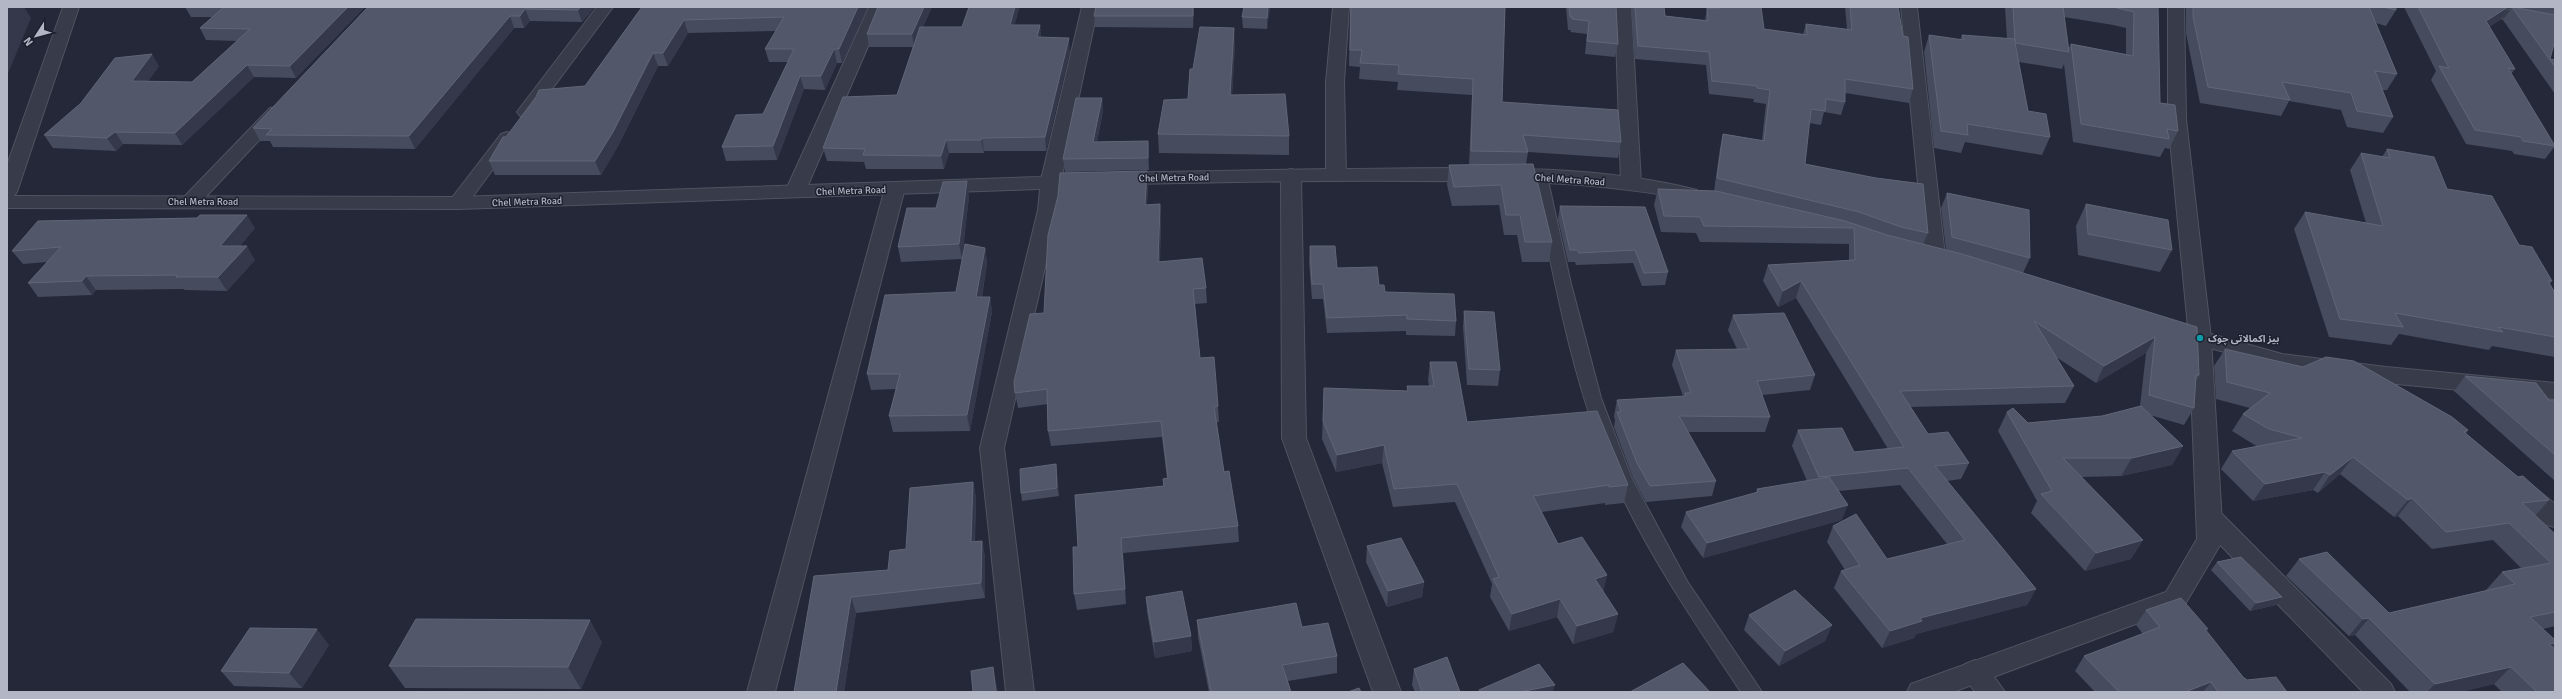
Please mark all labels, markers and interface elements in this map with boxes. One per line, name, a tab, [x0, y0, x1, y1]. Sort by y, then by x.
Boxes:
north arrow	[16, 16, 56, 56]
text: N	[21, 35, 36, 49]
street label: Chel Metra Road	[1139, 171, 1209, 185]
street label: Chel Metra Road	[1534, 172, 1606, 188]
street label: Chel Metra Road	[816, 184, 886, 198]
street label: Chel Metra Road	[492, 195, 562, 209]
street label: Chel Metra Road	[168, 196, 238, 208]
marker: بیز اکمالاتی چوک	[2195, 333, 2205, 343]
place label: بیز اکمالاتی چوک	[2208, 333, 2279, 346]

